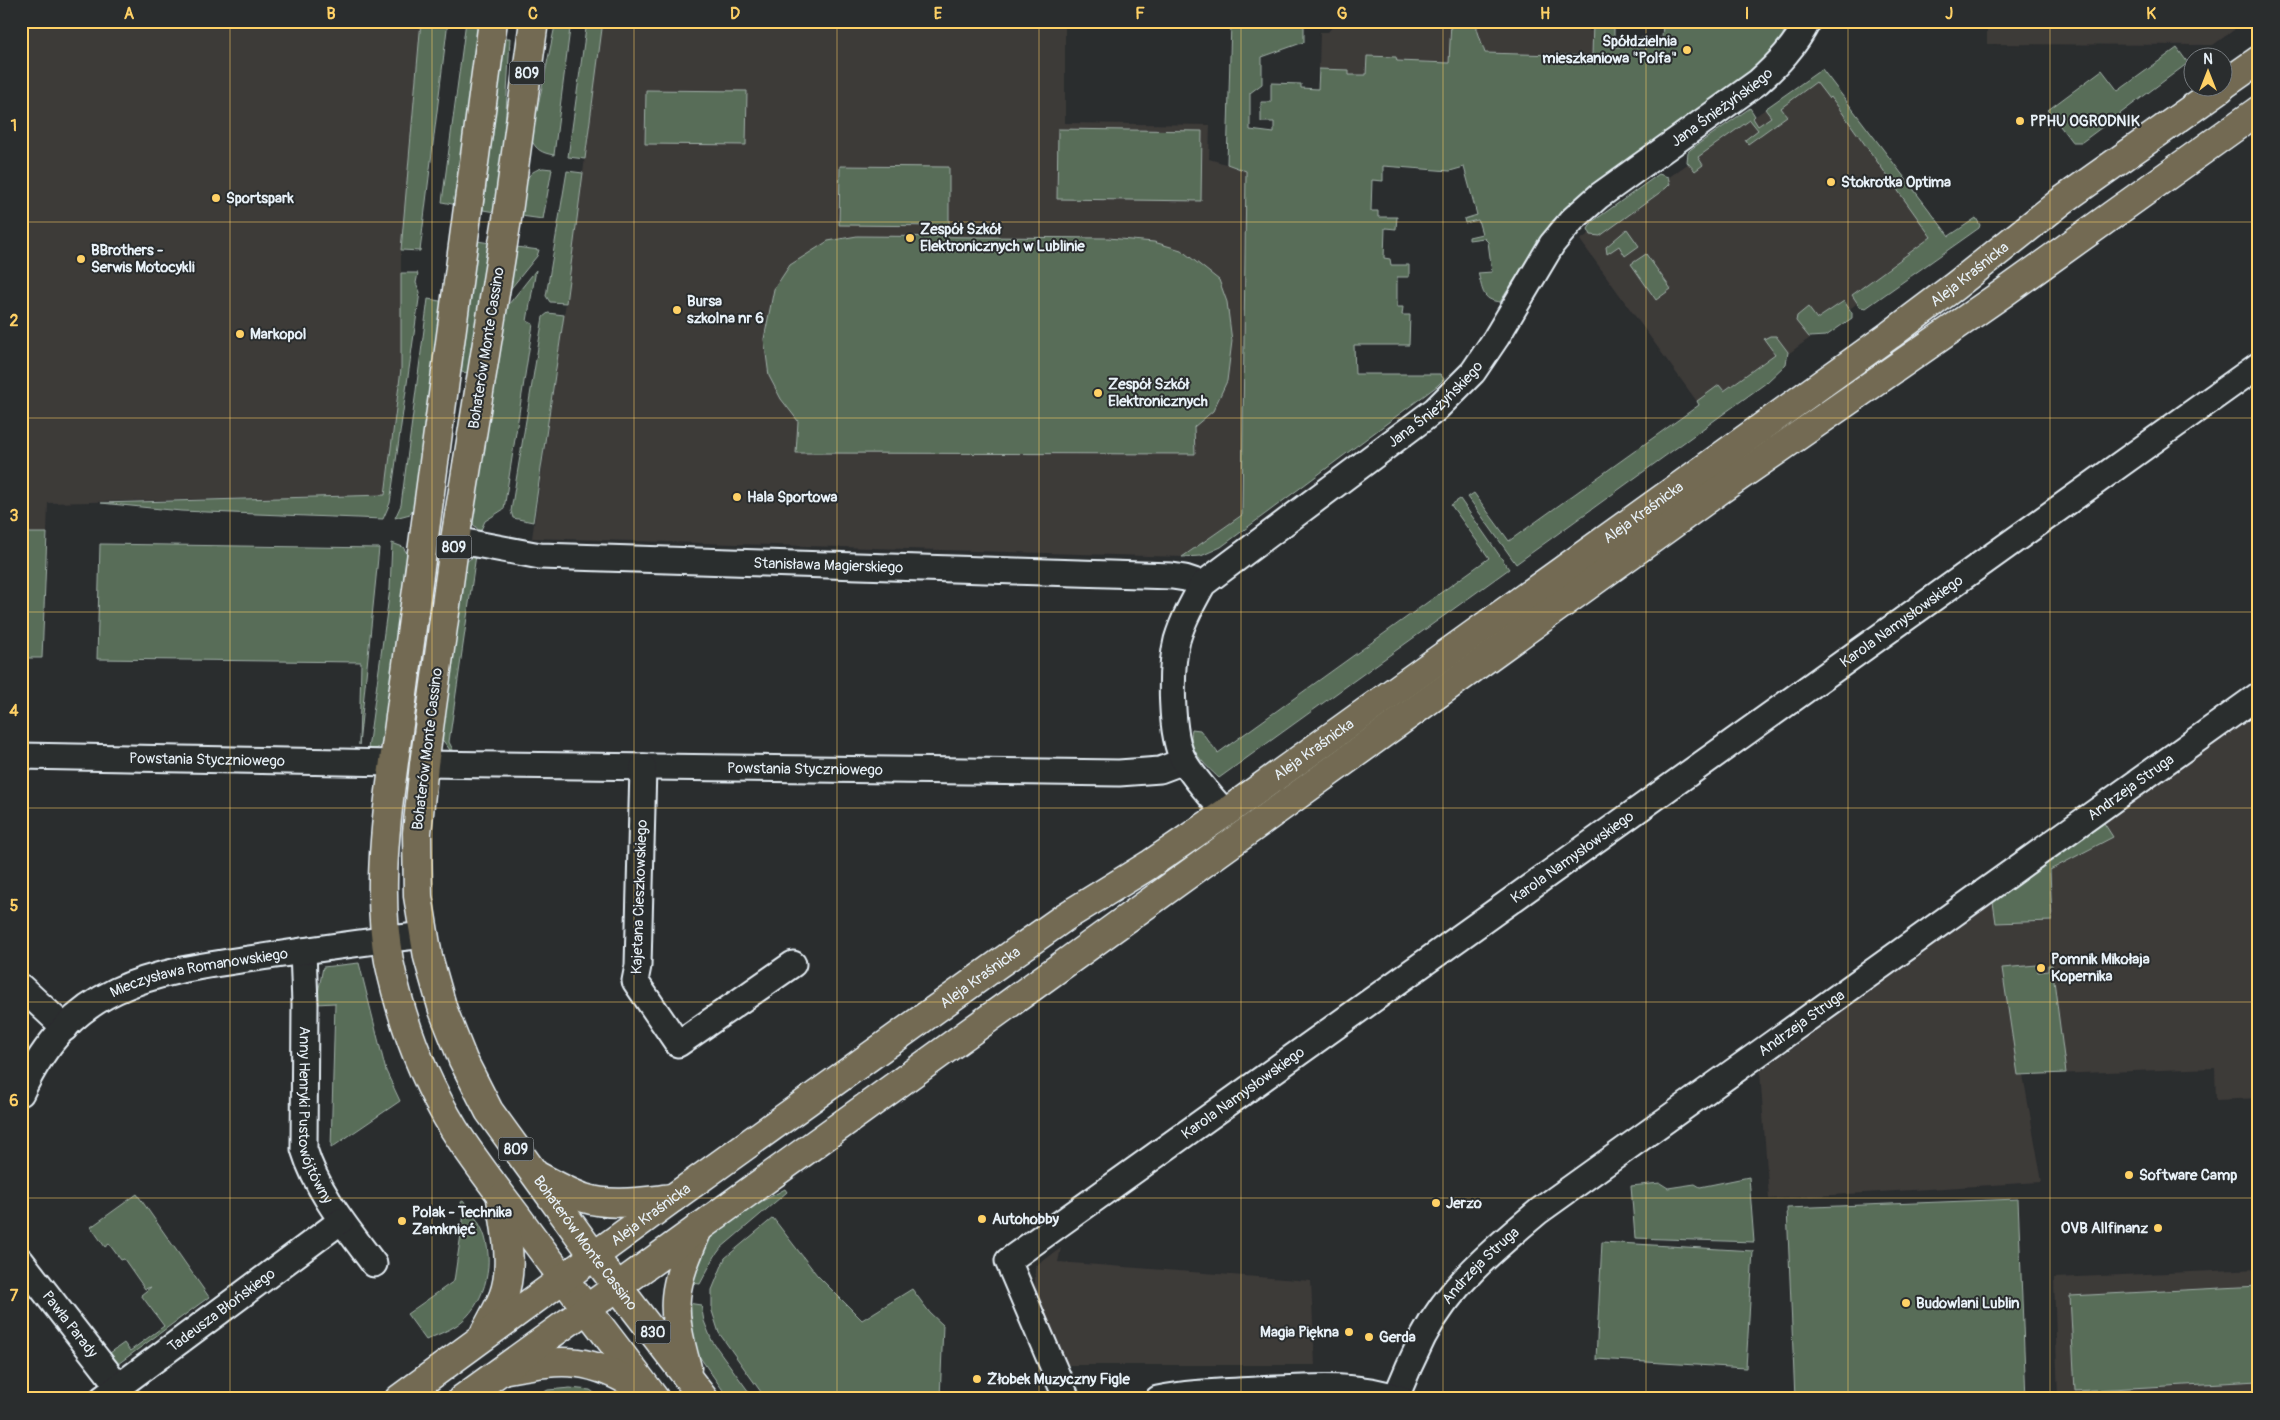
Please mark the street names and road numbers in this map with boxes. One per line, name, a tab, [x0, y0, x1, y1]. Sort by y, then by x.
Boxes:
road number: 809	[510, 62, 544, 84]
street label: Jana Śnieżyńskiego	[1667, 64, 1777, 151]
street label: Aleja Kraśnicka	[1927, 238, 2013, 311]
street label: Bohaterów Monte Cassino	[464, 266, 509, 430]
street label: Jana Śnieżyńskiego	[1384, 358, 1487, 452]
street label: Aleja Kraśnicka	[1600, 477, 1687, 548]
road number: 809	[436, 536, 472, 558]
street label: Stanisława Magierskiego	[753, 554, 903, 577]
street label: Karola Namysłowskiego	[1836, 571, 1967, 672]
street label: Bohaterów Monte Cassino	[408, 667, 447, 831]
street label: Aleja Kraśnicka	[1270, 714, 1358, 785]
street label: Powstania Styczniowego	[129, 749, 285, 771]
street label: Andrzeja Struga	[2084, 750, 2178, 825]
street label: Powstania Styczniowego	[727, 759, 883, 780]
street label: Karola Namysłowskiego	[1507, 807, 1638, 908]
street label: Kajetana Cieszkowskiego	[627, 819, 652, 975]
street label: Aleja Kraśnicka	[936, 942, 1024, 1013]
street label: Mieczysława Romanowskiego	[107, 944, 289, 1002]
street label: Andrzeja Struga	[1755, 986, 1849, 1061]
street label: Anny Henryki Pustowójtówny	[294, 1026, 337, 1208]
street label: Karola Namysłowskiego	[1178, 1043, 1308, 1144]
road number: 809	[498, 1138, 534, 1160]
street label: Bohaterów Monte Cassino	[529, 1172, 641, 1315]
street label: Aleja Kraśnicka	[607, 1179, 695, 1250]
street label: Andrzeja Struga	[1438, 1223, 1523, 1308]
street label: Tadeusza Błońskiego	[164, 1264, 279, 1357]
street label: Pawła Parady	[38, 1287, 102, 1362]
road number: 830	[636, 1320, 670, 1344]

